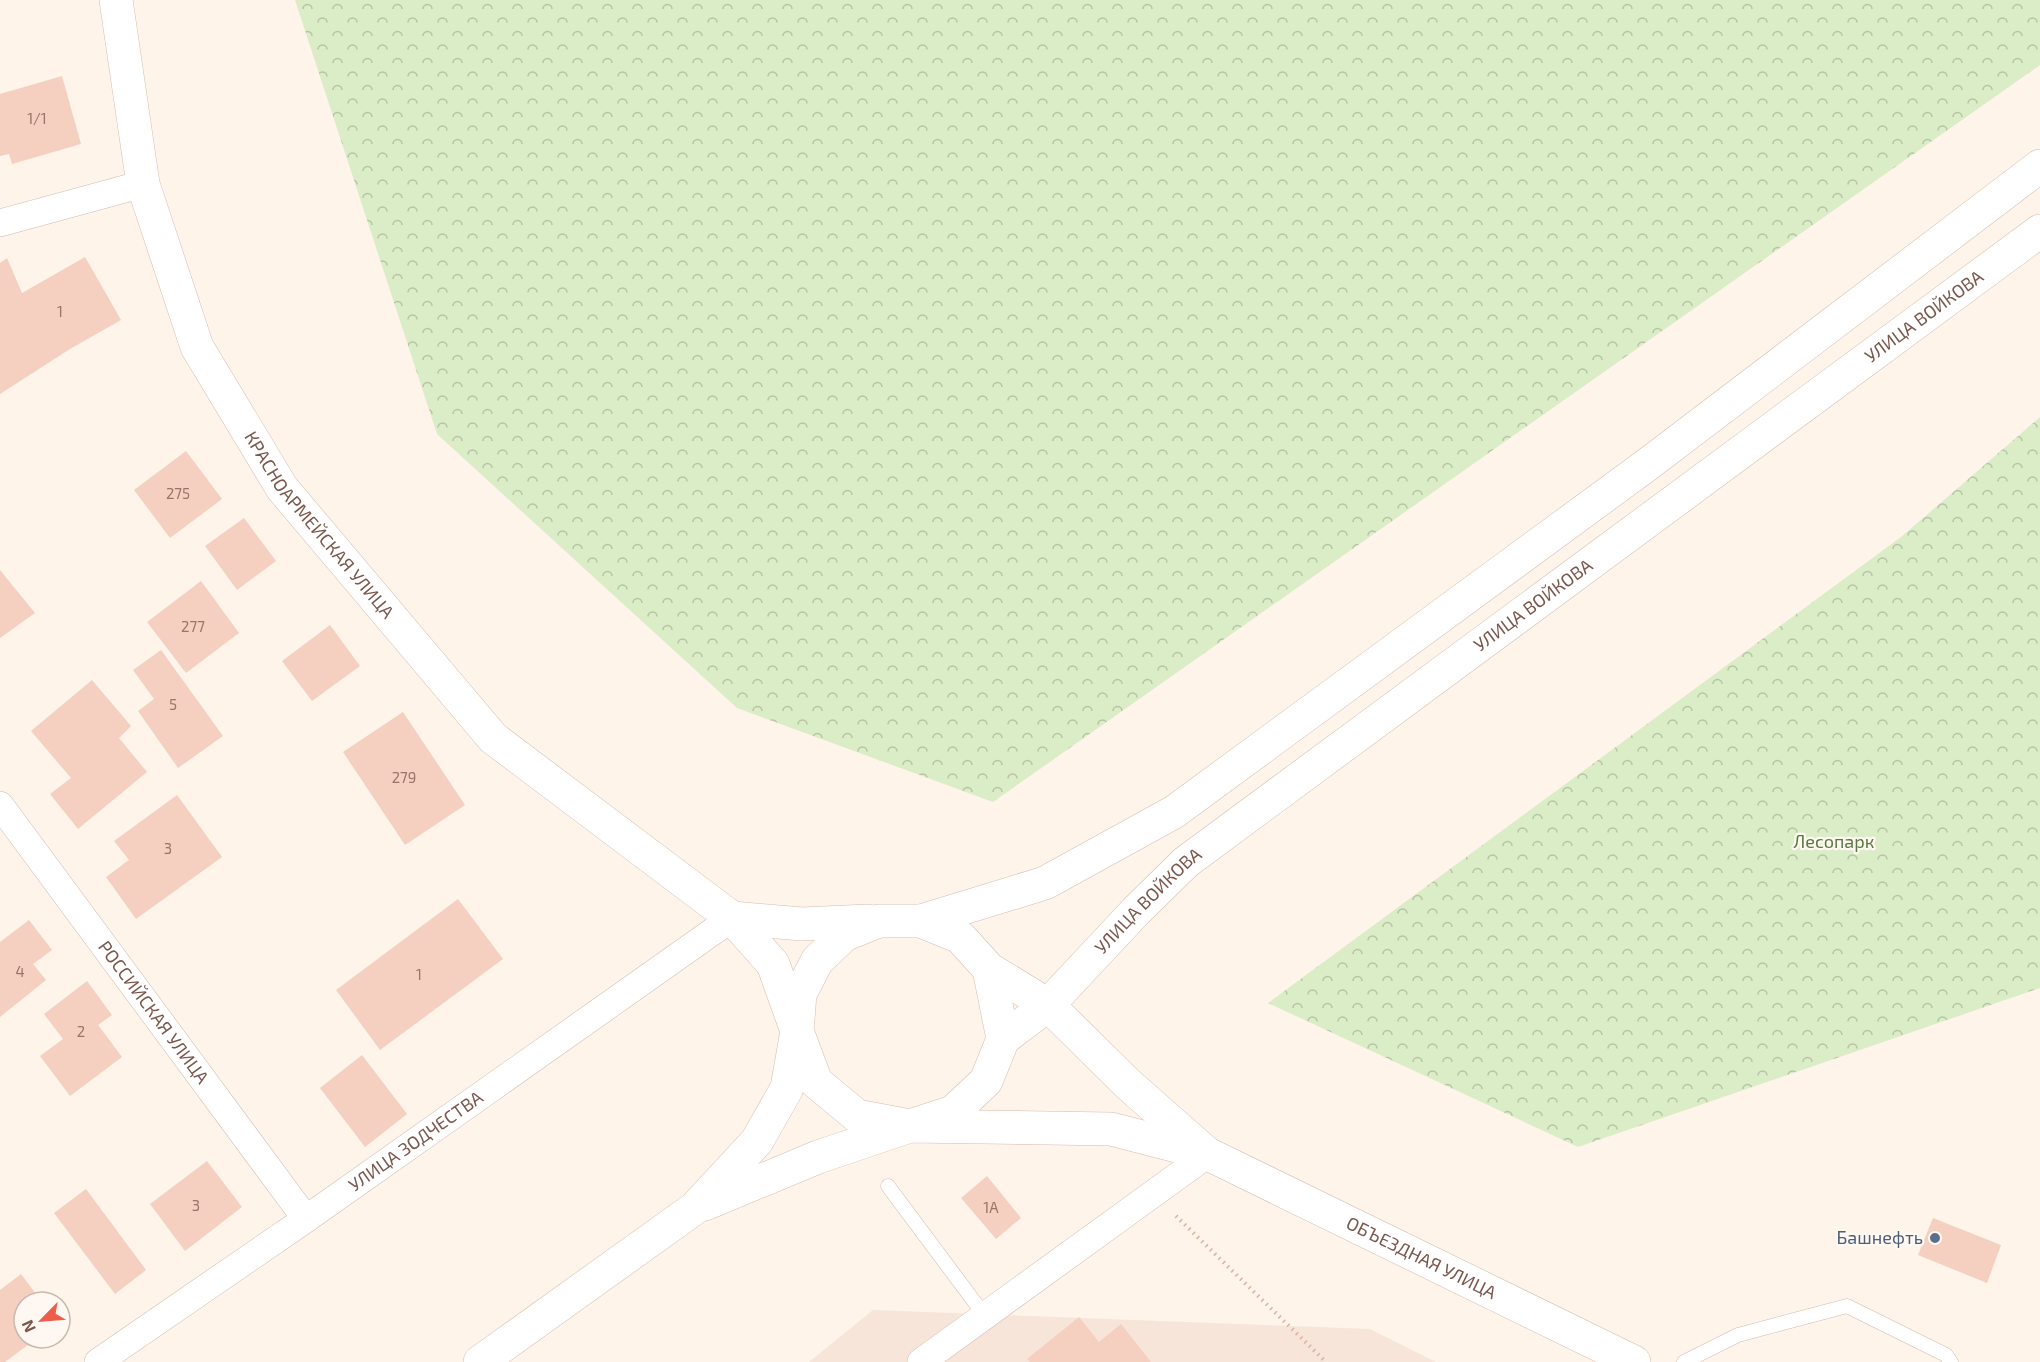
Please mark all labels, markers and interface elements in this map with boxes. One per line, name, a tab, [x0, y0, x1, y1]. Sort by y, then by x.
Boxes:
house number: 1/1	[27, 109, 47, 127]
street label: УЛИЦА ВОЙКОВА	[1860, 264, 1988, 367]
house number: 1	[57, 302, 63, 320]
street label: КРАСНОАРМЕЙСКАЯ УЛИЦА	[240, 427, 400, 623]
house number: 275	[166, 484, 190, 502]
street label: УЛИЦА ВОЙКОВА	[1469, 553, 1597, 656]
house number: 277	[181, 617, 205, 635]
house number: 5	[169, 695, 177, 713]
house number: 279	[392, 768, 416, 786]
park label: Лесопарк	[1794, 830, 1875, 852]
house number: 3	[164, 839, 172, 857]
street label: УЛИЦА ВОЙКОВА	[1090, 842, 1206, 958]
street label: РОССИЙСКАЯ УЛИЦА	[94, 936, 215, 1088]
house number: 4	[15, 962, 25, 980]
house number: 1	[416, 965, 422, 983]
house number: 2	[77, 1022, 85, 1040]
street label: УЛИЦА ЗОДЧЕСТВА	[344, 1085, 487, 1195]
house number: 3	[192, 1196, 200, 1214]
house number: 1А	[983, 1198, 999, 1216]
street label: ОБЪЕЗДНАЯ УЛИЦА	[1343, 1211, 1501, 1304]
place label: Башнефть	[1837, 1226, 1923, 1248]
marker: Башнефть	[1928, 1231, 1942, 1245]
north arrow	[12, 1290, 72, 1350]
text: N	[17, 1317, 39, 1336]

